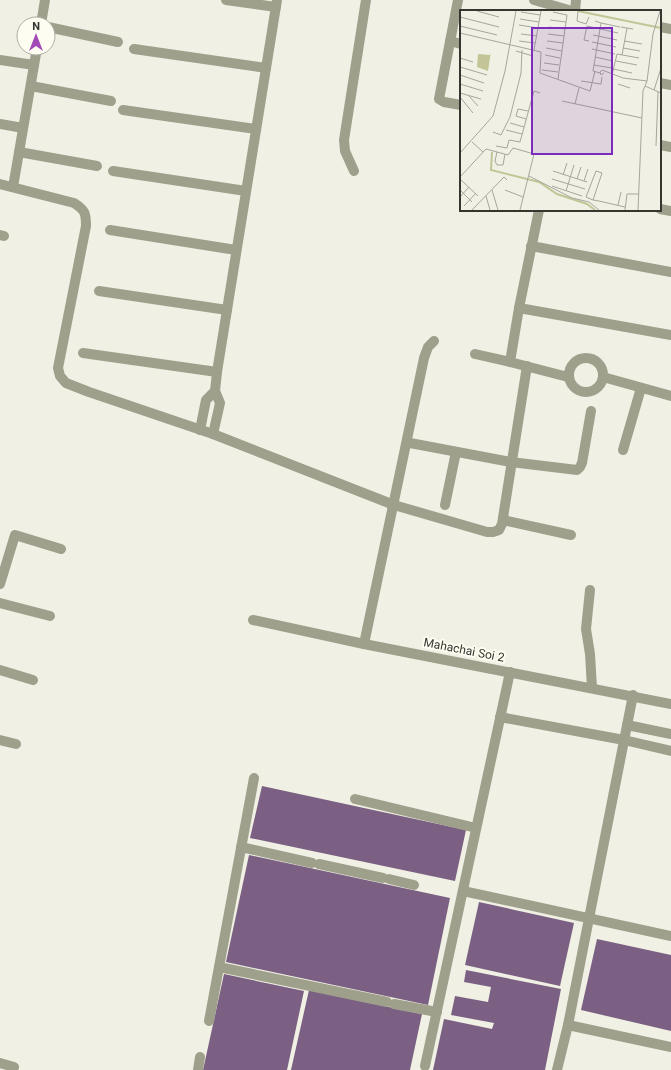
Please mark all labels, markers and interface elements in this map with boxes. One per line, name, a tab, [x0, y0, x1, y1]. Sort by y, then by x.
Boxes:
inset map	[460, 10, 661, 211]
north arrow	[16, 16, 56, 56]
text: N	[32, 20, 40, 33]
street label: Mahachai Soi 2	[422, 635, 506, 665]

